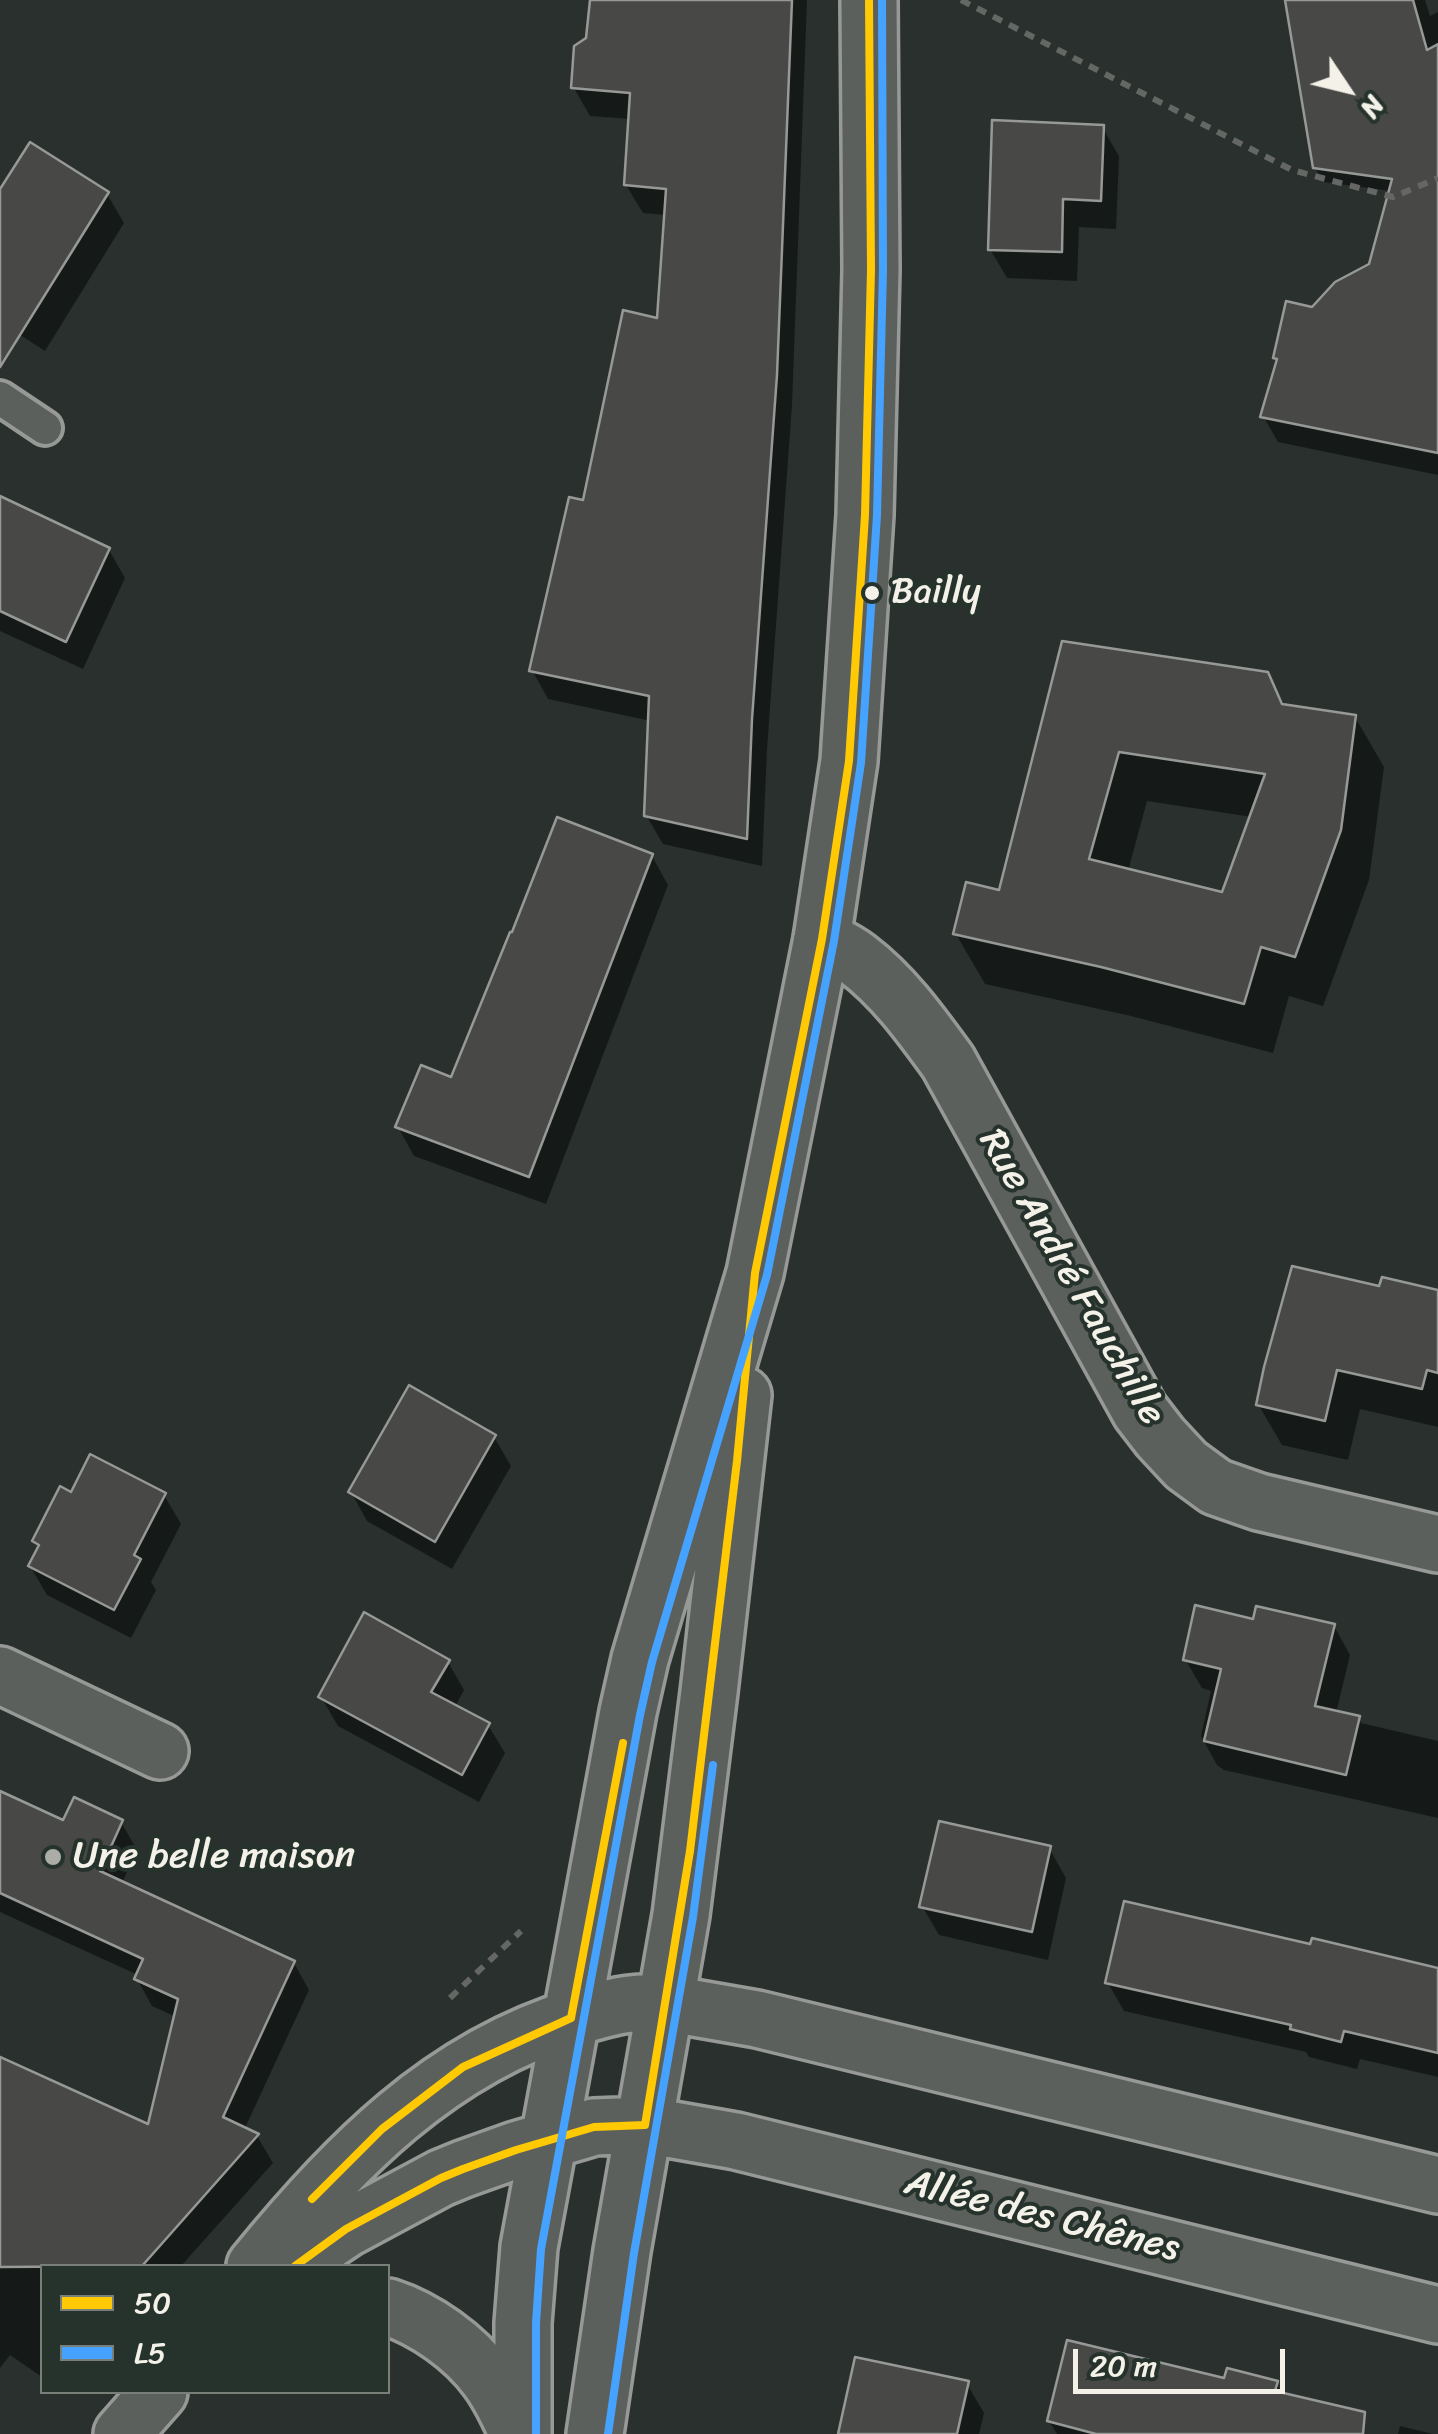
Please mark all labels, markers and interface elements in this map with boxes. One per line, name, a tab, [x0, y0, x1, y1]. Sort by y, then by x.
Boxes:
north arrow	[1298, 40, 1398, 140]
text: N	[1347, 85, 1399, 129]
place label: Bailly	[891, 571, 981, 615]
marker: Bailly	[862, 583, 882, 603]
street label: Rue André Fauchille	[968, 1122, 1174, 1434]
place label: Une belle maison	[73, 1834, 355, 1880]
marker: Une belle maison	[42, 1846, 64, 1868]
street label: Allée des Chênes	[900, 2161, 1184, 2273]
legend	[40, 2264, 390, 2394]
text: 50	[134, 2276, 171, 2330]
text: L5	[134, 2326, 166, 2380]
scale bar	[1078, 2329, 1290, 2391]
text: 20 m	[1090, 2339, 1157, 2393]

